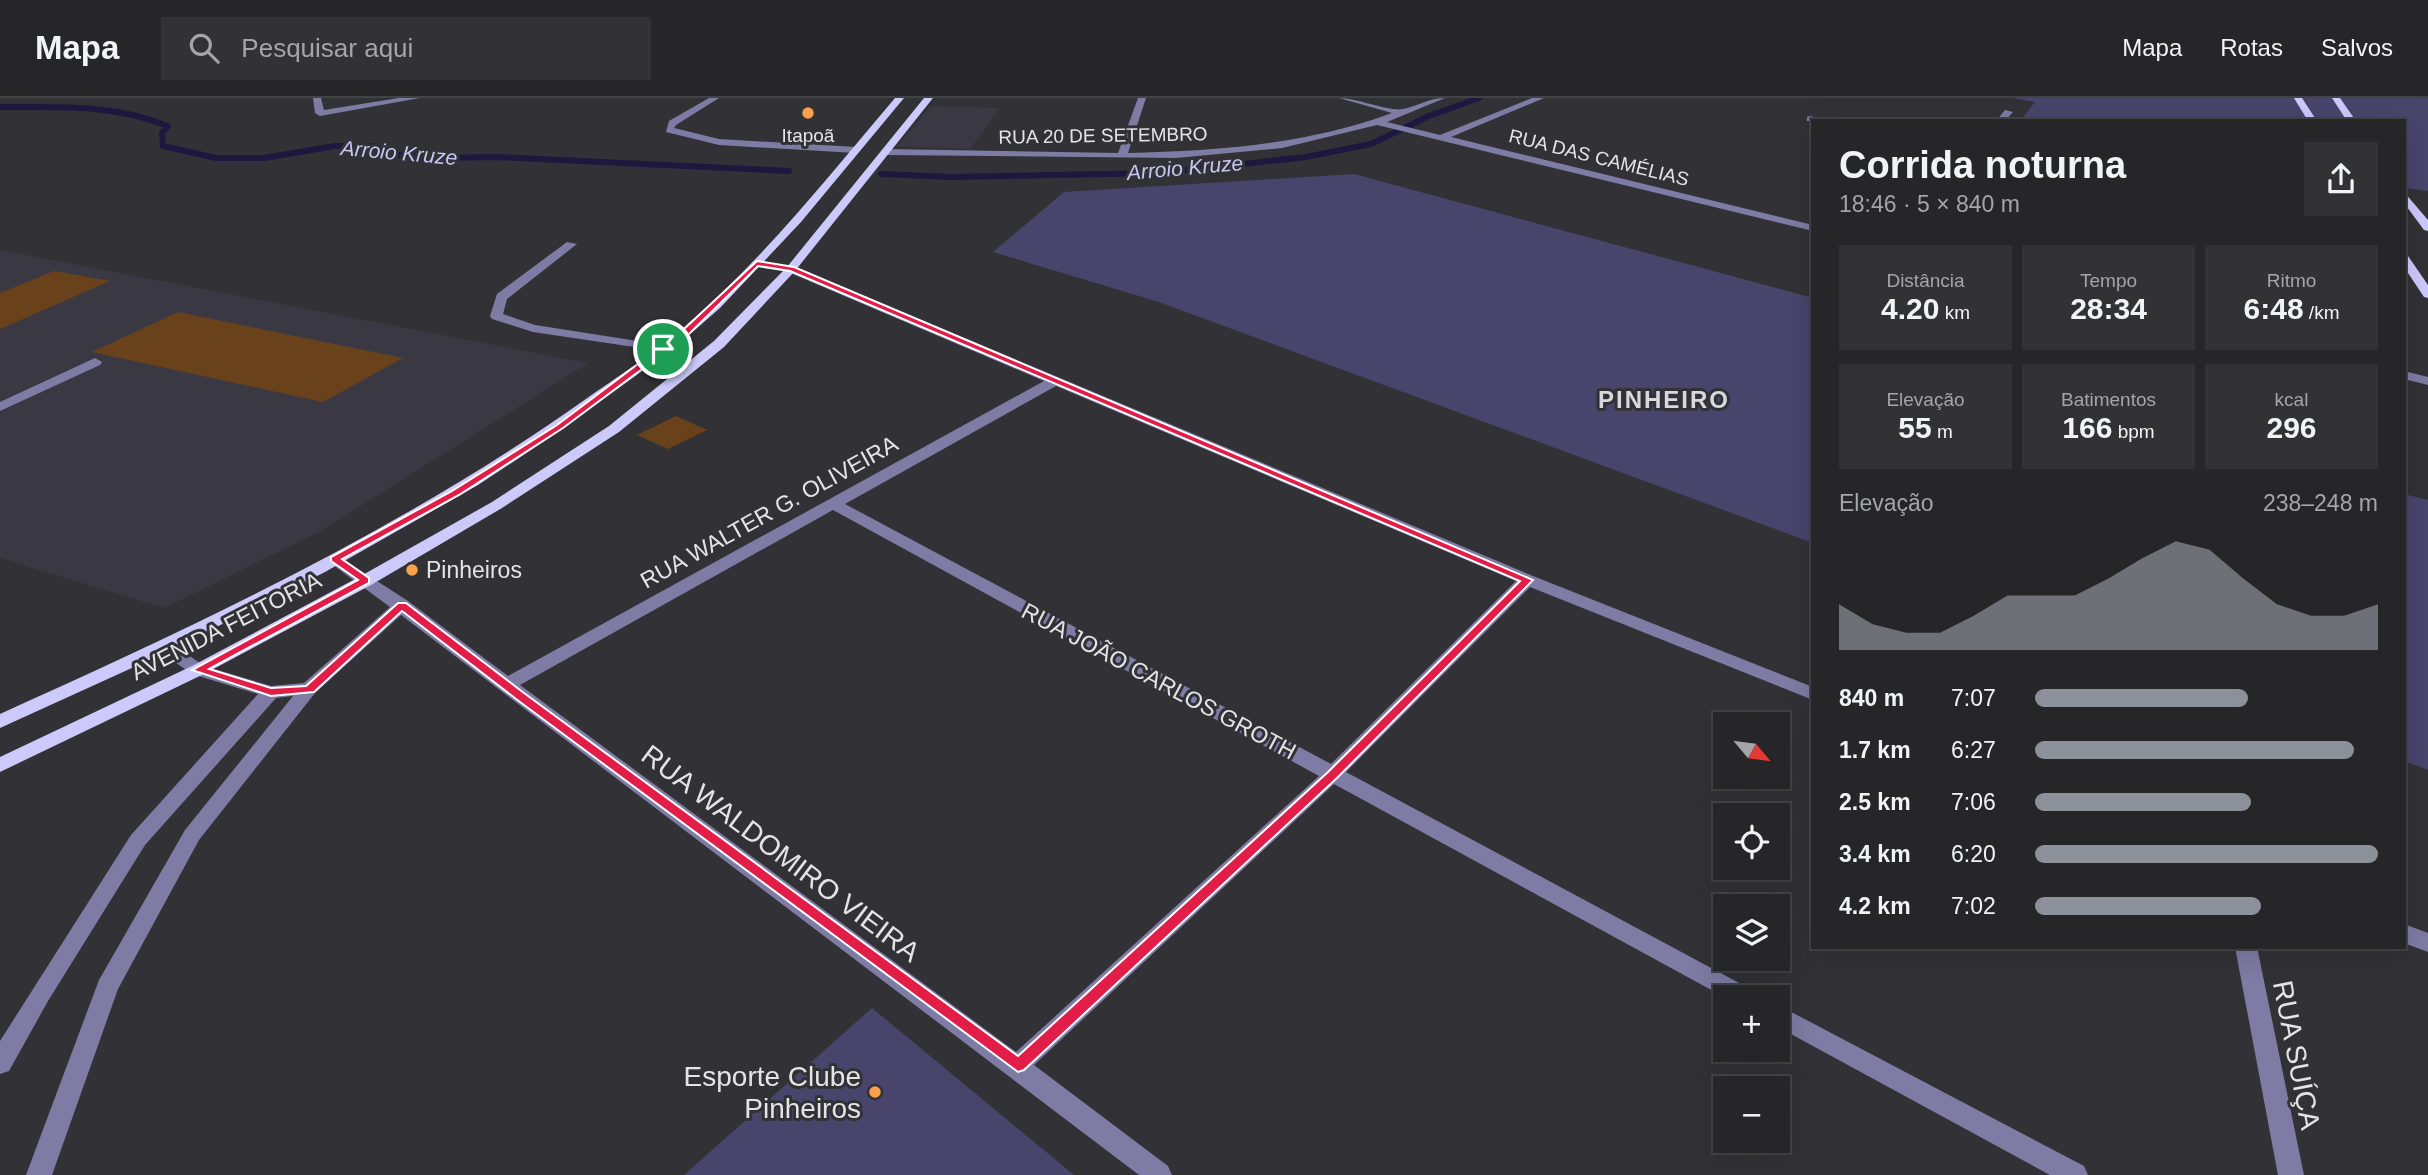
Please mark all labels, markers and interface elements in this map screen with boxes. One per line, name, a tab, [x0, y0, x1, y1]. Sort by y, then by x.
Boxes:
search box	[161, 17, 651, 80]
text: Mapa	[35, 29, 119, 66]
icon: search	[185, 29, 223, 67]
text: Pesquisar aqui	[241, 33, 413, 63]
text: Mapa	[2122, 34, 2182, 61]
text: Rotas	[2220, 34, 2283, 61]
text: Salvos	[2321, 34, 2393, 61]
marker: Itapoã	[800, 105, 816, 121]
street label: RUA 20 DE SETEMBRO	[998, 123, 1208, 148]
place label: Itapoã	[782, 125, 835, 146]
street label: RUA DAS CAMÉLIAS	[1507, 125, 1691, 190]
water label: Arroio Kruze	[338, 136, 458, 169]
button: share	[2304, 142, 2378, 216]
text: Corrida noturna	[1839, 144, 2126, 186]
water label: Arroio Kruze	[1124, 151, 1244, 184]
text: 18:46 · 5 × 840 m	[1839, 191, 2020, 217]
text: Distância	[1886, 270, 1965, 291]
text: Tempo	[2080, 270, 2137, 291]
text: Ritmo	[2267, 270, 2316, 291]
text: 4.20	[1881, 292, 1939, 325]
text: 28:34	[2070, 292, 2147, 325]
text: 6:48	[2244, 292, 2304, 325]
text: km	[1939, 302, 1970, 323]
text: /km	[2304, 302, 2339, 323]
pin	[633, 319, 693, 379]
icon: arrive	[644, 330, 682, 368]
district label: PINHEIRO	[1598, 386, 1730, 413]
text: Elevação	[1886, 389, 1965, 410]
text: Batimentos	[2061, 389, 2156, 410]
text: kcal	[2275, 389, 2308, 410]
text: 55	[1898, 411, 1932, 444]
text: 166	[2062, 411, 2112, 444]
text: 296	[2266, 411, 2317, 444]
text: m	[1932, 421, 1953, 442]
text: bpm	[2112, 421, 2155, 442]
street label: RUA WALTER G. OLIVEIRA	[636, 430, 903, 594]
text: Elevação	[1839, 490, 1934, 516]
text: 238–248 m	[2263, 490, 2378, 516]
place label: Pinheiros	[426, 557, 522, 583]
marker: Pinheiros	[404, 562, 420, 578]
street label: AVENIDA FEITORIA	[127, 566, 326, 685]
street label: RUA JOÃO CARLOS GROTH	[1017, 598, 1301, 764]
text: 840 m	[1839, 685, 1904, 711]
text: 7:07	[1951, 685, 1996, 711]
north arrow	[1713, 712, 1790, 789]
map controls	[1713, 712, 1790, 1153]
text: 1.7 km	[1839, 737, 1911, 763]
text: 6:27	[1951, 737, 1996, 763]
street label: RUA WALDOMIRO VIEIRA	[636, 739, 926, 968]
text: 2.5 km	[1839, 789, 1911, 815]
text: 7:06	[1951, 789, 1996, 815]
button: locate	[1713, 803, 1790, 880]
text: 3.4 km	[1839, 841, 1911, 867]
text: 6:20	[1951, 841, 1996, 867]
text: 4.2 km	[1839, 893, 1911, 919]
text: 7:02	[1951, 893, 1996, 919]
button: layers	[1713, 894, 1790, 971]
street label: RUA SUÍÇA	[2267, 978, 2326, 1132]
button: +	[1713, 985, 1790, 1062]
place label: Esporte Clube Pinheiros	[684, 1061, 861, 1124]
button: −	[1713, 1076, 1790, 1153]
marker: Esporte Clube Pinheiros	[867, 1084, 883, 1100]

